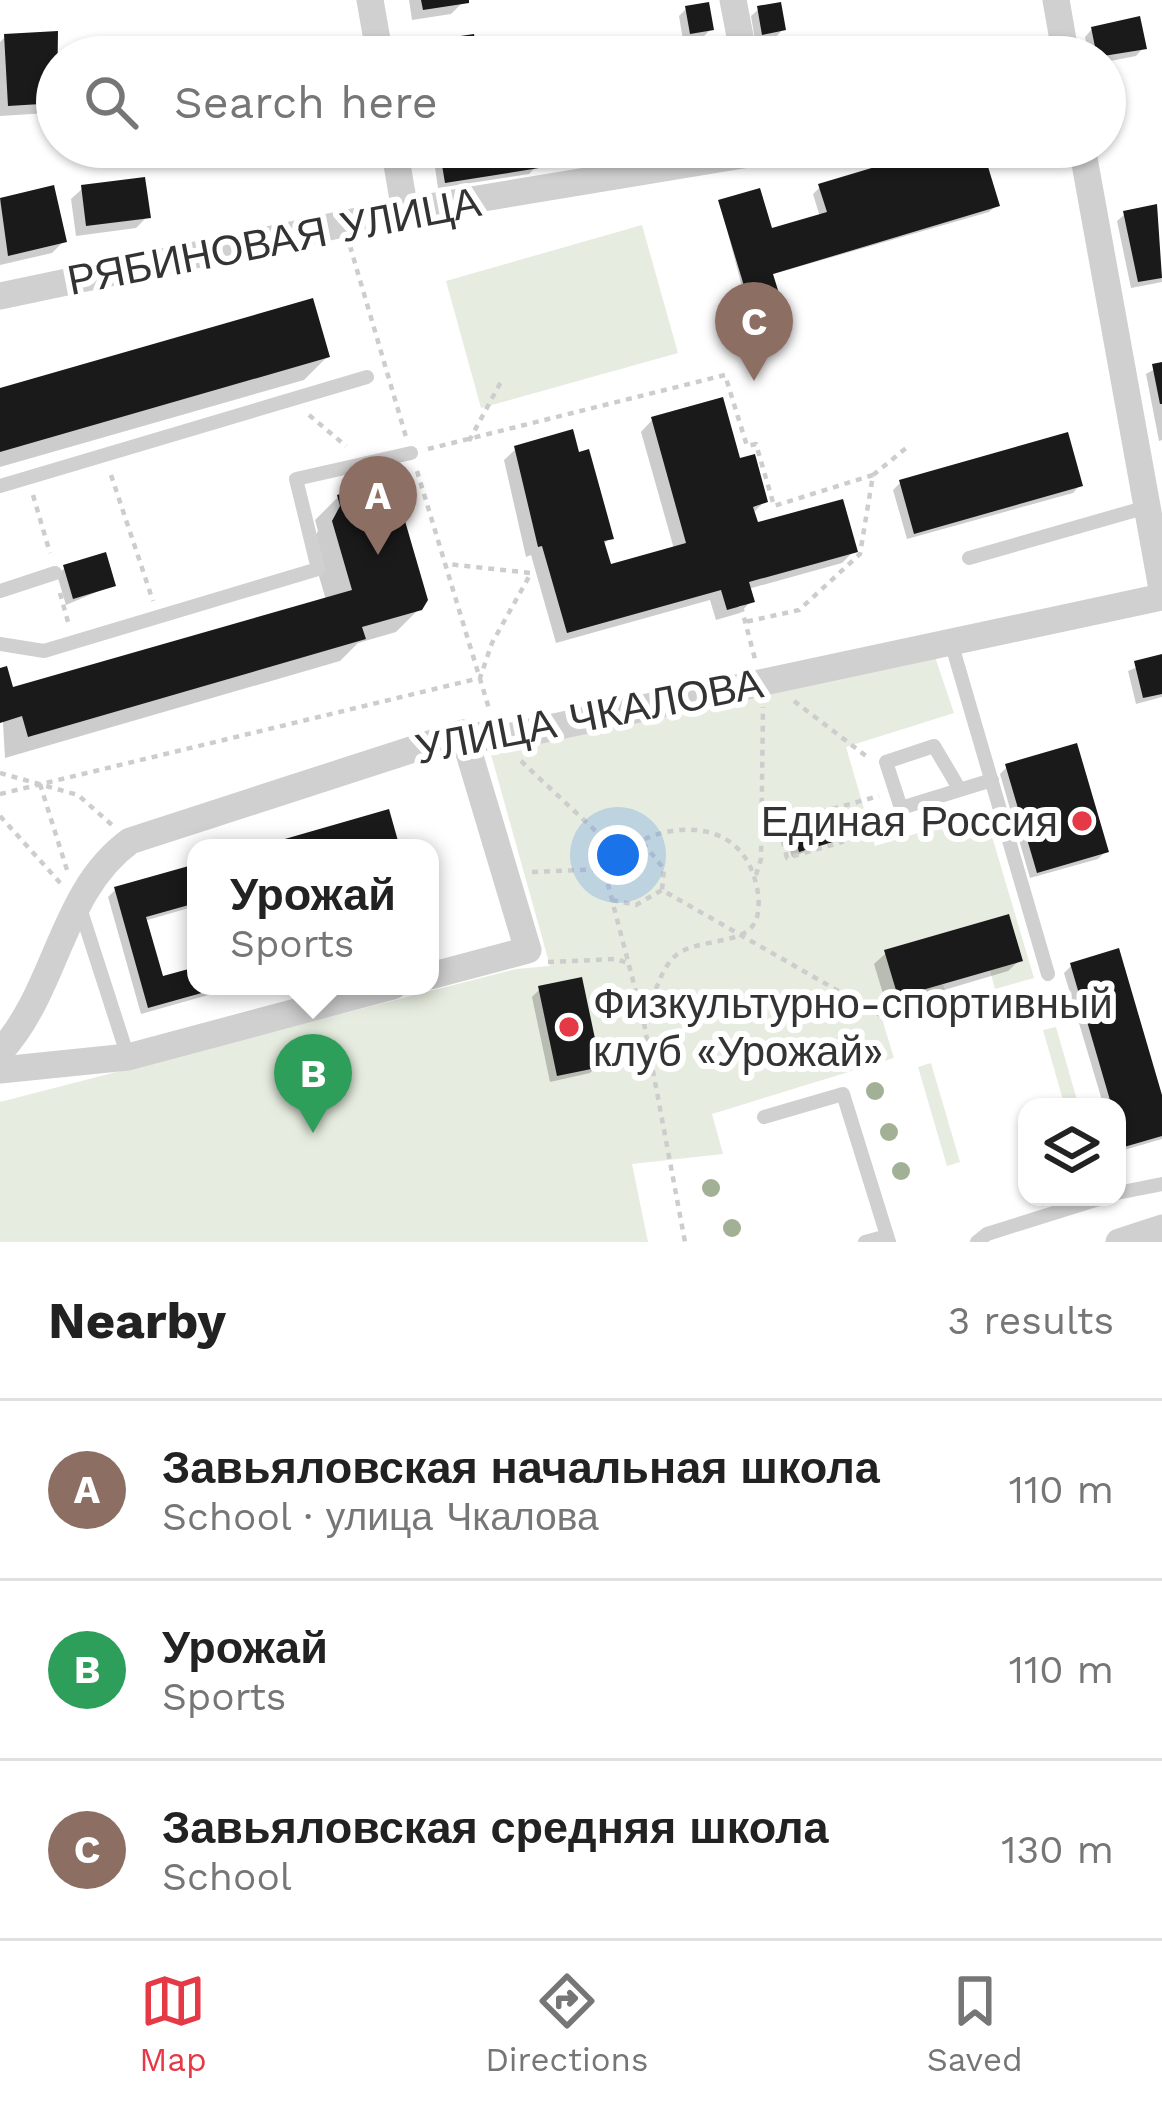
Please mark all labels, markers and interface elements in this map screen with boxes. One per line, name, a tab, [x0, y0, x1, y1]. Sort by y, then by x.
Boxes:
search box	[36, 36, 1126, 168]
icon: search	[78, 69, 144, 135]
text: Search here	[174, 76, 438, 129]
street label: РЯБИНОВАЯ УЛИЦА	[63, 177, 485, 305]
pin: C	[715, 282, 793, 381]
pin: A	[339, 456, 417, 555]
street label: УЛИЦА ЧКАЛОВА	[411, 658, 767, 774]
place label: Единая Россия	[761, 797, 1058, 846]
marker: Единая Россия	[1069, 808, 1095, 834]
your location	[588, 825, 648, 885]
popup	[187, 839, 439, 995]
text: Урожай	[230, 868, 396, 921]
text: Sports	[230, 921, 354, 966]
place label: Физкультурно-спортивный клуб «Урожай»	[593, 979, 1113, 1076]
marker: Физкультурно-спортивный клуб «Урожай»	[556, 1014, 582, 1040]
pin: B	[274, 1034, 352, 1133]
map controls	[1018, 1098, 1126, 1206]
button: layers	[1018, 1098, 1126, 1206]
text: Nearby	[48, 1291, 226, 1350]
text: 3 results	[948, 1298, 1114, 1343]
text: Завьяловская начальная школа	[162, 1441, 880, 1494]
text: A	[74, 1467, 100, 1512]
text: 110 m	[1009, 1467, 1114, 1512]
text: School · улица Чкалова	[162, 1494, 599, 1539]
text: Урожай	[162, 1621, 328, 1674]
text: B	[74, 1647, 100, 1692]
text: 110 m	[1009, 1647, 1114, 1692]
text: Sports	[162, 1674, 286, 1719]
text: Завьяловская средняя школа	[162, 1801, 829, 1854]
text: C	[74, 1827, 100, 1872]
text: 130 m	[1001, 1827, 1114, 1872]
text: School	[162, 1854, 292, 1899]
tab: Map	[139, 1968, 207, 2079]
tab: Directions	[485, 1968, 648, 2079]
tab: Saved	[927, 1968, 1023, 2079]

